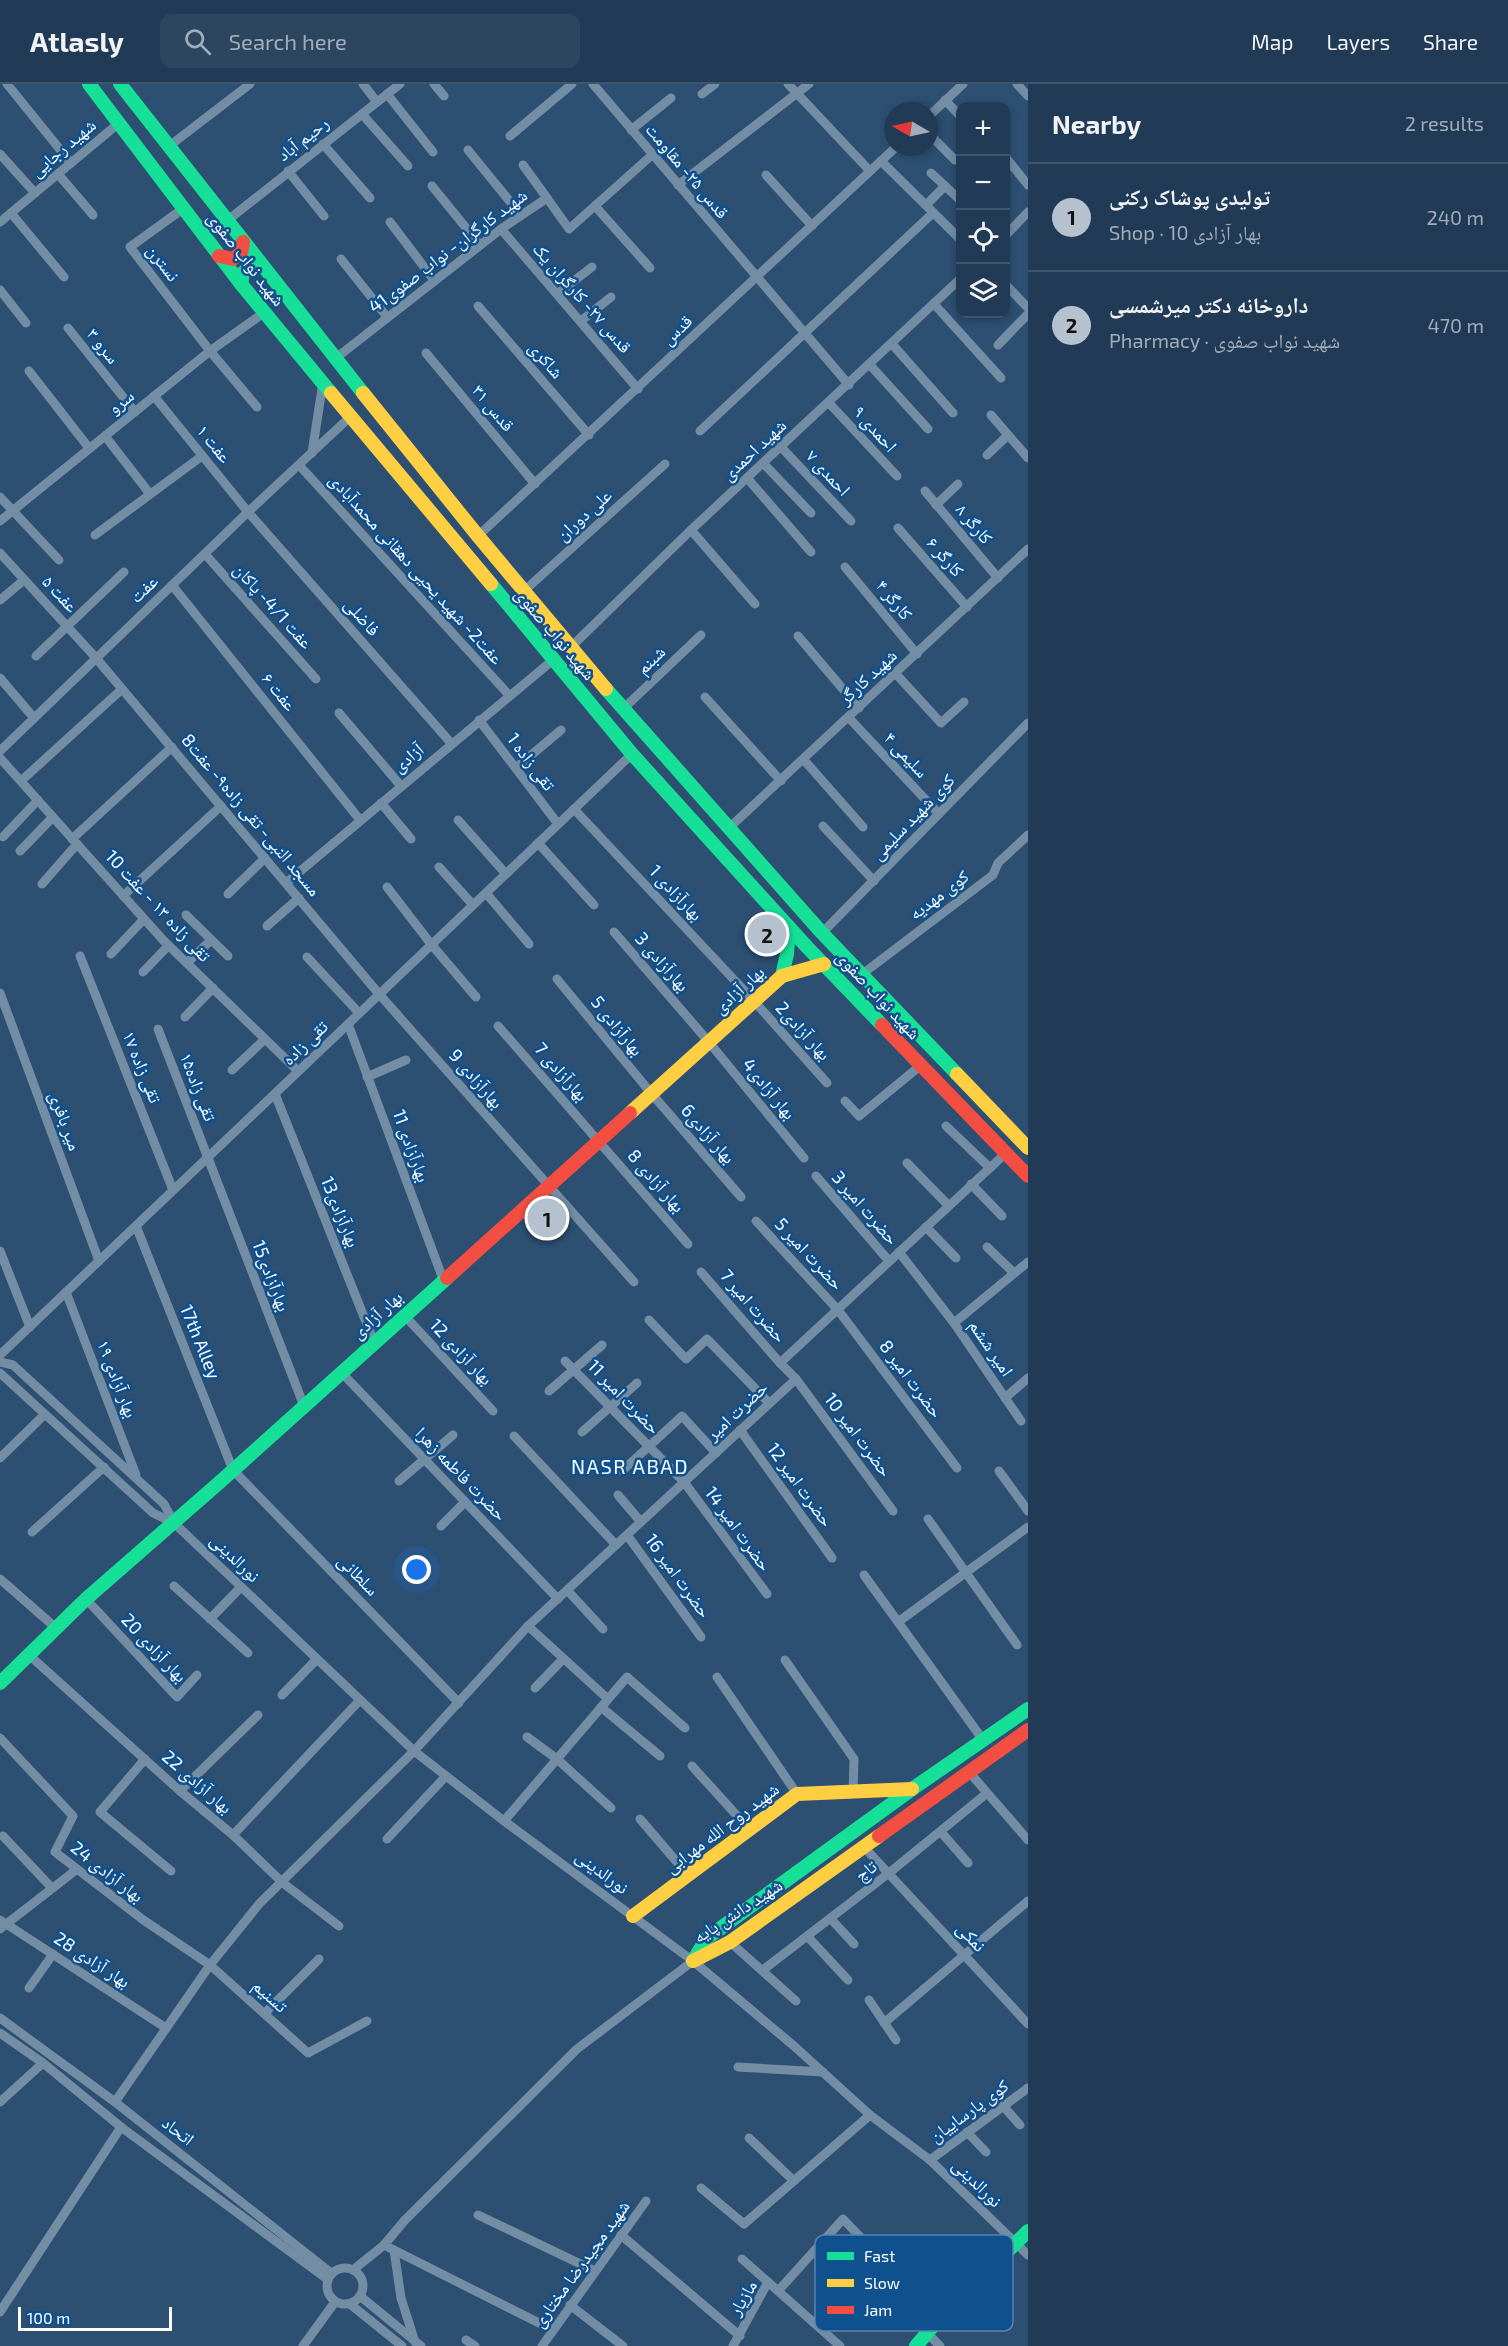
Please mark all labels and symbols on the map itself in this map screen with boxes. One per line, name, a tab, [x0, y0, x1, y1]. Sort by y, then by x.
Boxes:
north arrow	[884, 102, 938, 156]
street label: رحیم آباد	[272, 111, 334, 167]
street label: شهید رجایی	[25, 113, 100, 182]
street label: قدس ۲۵- مقاومت	[641, 118, 734, 223]
street label: شهید کارگران- نواب صفوی41	[364, 183, 532, 318]
street label: شهید نواب صفوی	[202, 207, 291, 311]
street label: قدس ۲۷- کارگران یک	[528, 238, 637, 358]
street label: نسترن	[142, 239, 185, 286]
street label: قدس	[656, 310, 697, 350]
street label: سرو ۳	[83, 323, 125, 368]
street label: شاکری	[524, 336, 569, 383]
street label: قدس ۳۱	[467, 379, 520, 436]
street label: سرو	[103, 384, 138, 418]
street label: احمدی ۹	[848, 401, 902, 457]
street label: شهید احمدی	[716, 414, 791, 486]
street label: عفت ۱	[193, 420, 237, 467]
street label: احمدی ۷	[801, 445, 856, 501]
street label: عفت2- شهید یحیی دهقانی محمدآبادی	[324, 468, 508, 669]
street label: علی دوران	[551, 483, 616, 546]
street label: کارگر ۸	[952, 499, 998, 548]
street label: کارگر ۶	[922, 532, 969, 581]
street label: عفت 4/1- پاکان	[229, 558, 318, 653]
street label: عفت ۵	[38, 570, 83, 616]
street label: عفت	[125, 570, 162, 607]
street label: کارگر ۴	[872, 575, 918, 625]
street label: شهید نواب صفوی	[510, 583, 601, 685]
street label: فاضلی	[340, 593, 385, 640]
street label: شبنم	[631, 640, 671, 680]
street label: شهید کارگر	[833, 644, 901, 710]
street label: عفت ۶	[258, 668, 302, 715]
street label: سلیمی ۴	[879, 727, 933, 782]
street label: تقی زاده 1	[502, 728, 561, 795]
street label: مسجد النبی- تقی زاده۹- عفت8	[177, 729, 326, 901]
street label: آزادی	[387, 738, 428, 777]
street label: کوی شهید سلیمی	[866, 768, 960, 865]
street label: تقی زاده ۱۳ - عفت 10	[101, 845, 216, 966]
street label: بهارآزادی 1	[645, 860, 708, 926]
street label: کوی مهدیه	[904, 864, 974, 925]
pin: 2	[748, 912, 786, 956]
street label: بهارآزادی 3	[630, 927, 695, 996]
street label: شهید نواب صفوی	[831, 945, 926, 1044]
street label: بهار آزادی	[708, 961, 769, 1019]
street label: بهارآزادی 5	[586, 991, 649, 1061]
street label: بهار آزادی2	[771, 996, 836, 1065]
street label: تقی زاده	[277, 1015, 333, 1070]
street label: تقی زاده ۱۷	[118, 1027, 167, 1106]
street label: بهارآزادی 7	[530, 1037, 593, 1106]
street label: بهارآزادی 9	[444, 1044, 509, 1113]
street label: تقی زاده۱۵	[175, 1049, 222, 1124]
street label: بهار آزادی4	[738, 1053, 801, 1124]
street label: میر بافری	[44, 1088, 87, 1154]
street label: بهار آزادی6	[676, 1099, 741, 1168]
street label: بهارآزادی 11	[388, 1106, 435, 1185]
street label: بهار آزادی 8	[623, 1144, 690, 1217]
street label: حضرت امیر 3	[827, 1166, 904, 1249]
street label: بهارآزادی13	[316, 1173, 365, 1251]
pin: 1	[528, 1196, 566, 1240]
street label: حضرت امیر 5	[771, 1213, 849, 1294]
street label: بهارآزادی15	[247, 1237, 296, 1315]
street label: حضرت امیر 7	[716, 1264, 792, 1347]
street label: بهار آزادی	[346, 1286, 407, 1344]
street label: 17th Alley	[176, 1301, 226, 1382]
street label: بهار آزادی 12	[425, 1314, 498, 1390]
street label: امیر ششم	[963, 1315, 1019, 1381]
street label: حضرت امیر 8	[875, 1335, 948, 1422]
street label: بهار آزادی ۱۹	[92, 1337, 143, 1421]
street label: حضرت امیر 11	[584, 1354, 666, 1438]
street label: حضرت امیر	[700, 1376, 772, 1445]
street label: حضرت امیر 10	[820, 1388, 897, 1481]
street label: حضرت فاطمه زهرا	[411, 1422, 512, 1525]
street label: حضرت امیر 12	[763, 1438, 839, 1531]
district label: NASR ABAD	[571, 1454, 689, 1478]
street label: حضرت امیر 14	[701, 1482, 777, 1575]
street label: نورالدینی	[206, 1528, 265, 1587]
street label: حضرت امیر 16	[641, 1529, 717, 1622]
street label: سلطانی	[333, 1549, 384, 1600]
your location	[402, 1555, 431, 1584]
street label: بهار آزادی 20	[116, 1608, 192, 1687]
street label: بهار آزادی 22	[157, 1745, 237, 1818]
street label: شهید روح الله مهرابی	[660, 1777, 784, 1879]
street label: بهار آزادی 24	[66, 1836, 149, 1907]
street label: نورالدینی	[571, 1844, 634, 1899]
street label: تاچ	[850, 1855, 882, 1887]
street label: شهید دانش پایه	[689, 1873, 787, 1948]
street label: نمکی	[952, 1917, 991, 1957]
street label: بهار آزادی 28	[50, 1926, 135, 1993]
street label: تسنیم	[247, 1974, 293, 2018]
street label: کوی پارساییان	[924, 2074, 1014, 2147]
street label: اتحاد	[158, 2111, 199, 2149]
street label: نورالدینی	[948, 2153, 1007, 2212]
street label: شهید مجیدرضا مختاری	[527, 2195, 635, 2332]
legend	[815, 2235, 1013, 2331]
text: Fast	[864, 2246, 895, 2265]
text: Slow	[864, 2273, 900, 2292]
street label: مازیار	[723, 2276, 761, 2320]
text: Jam	[864, 2300, 892, 2319]
scale bar	[18, 2304, 172, 2332]

